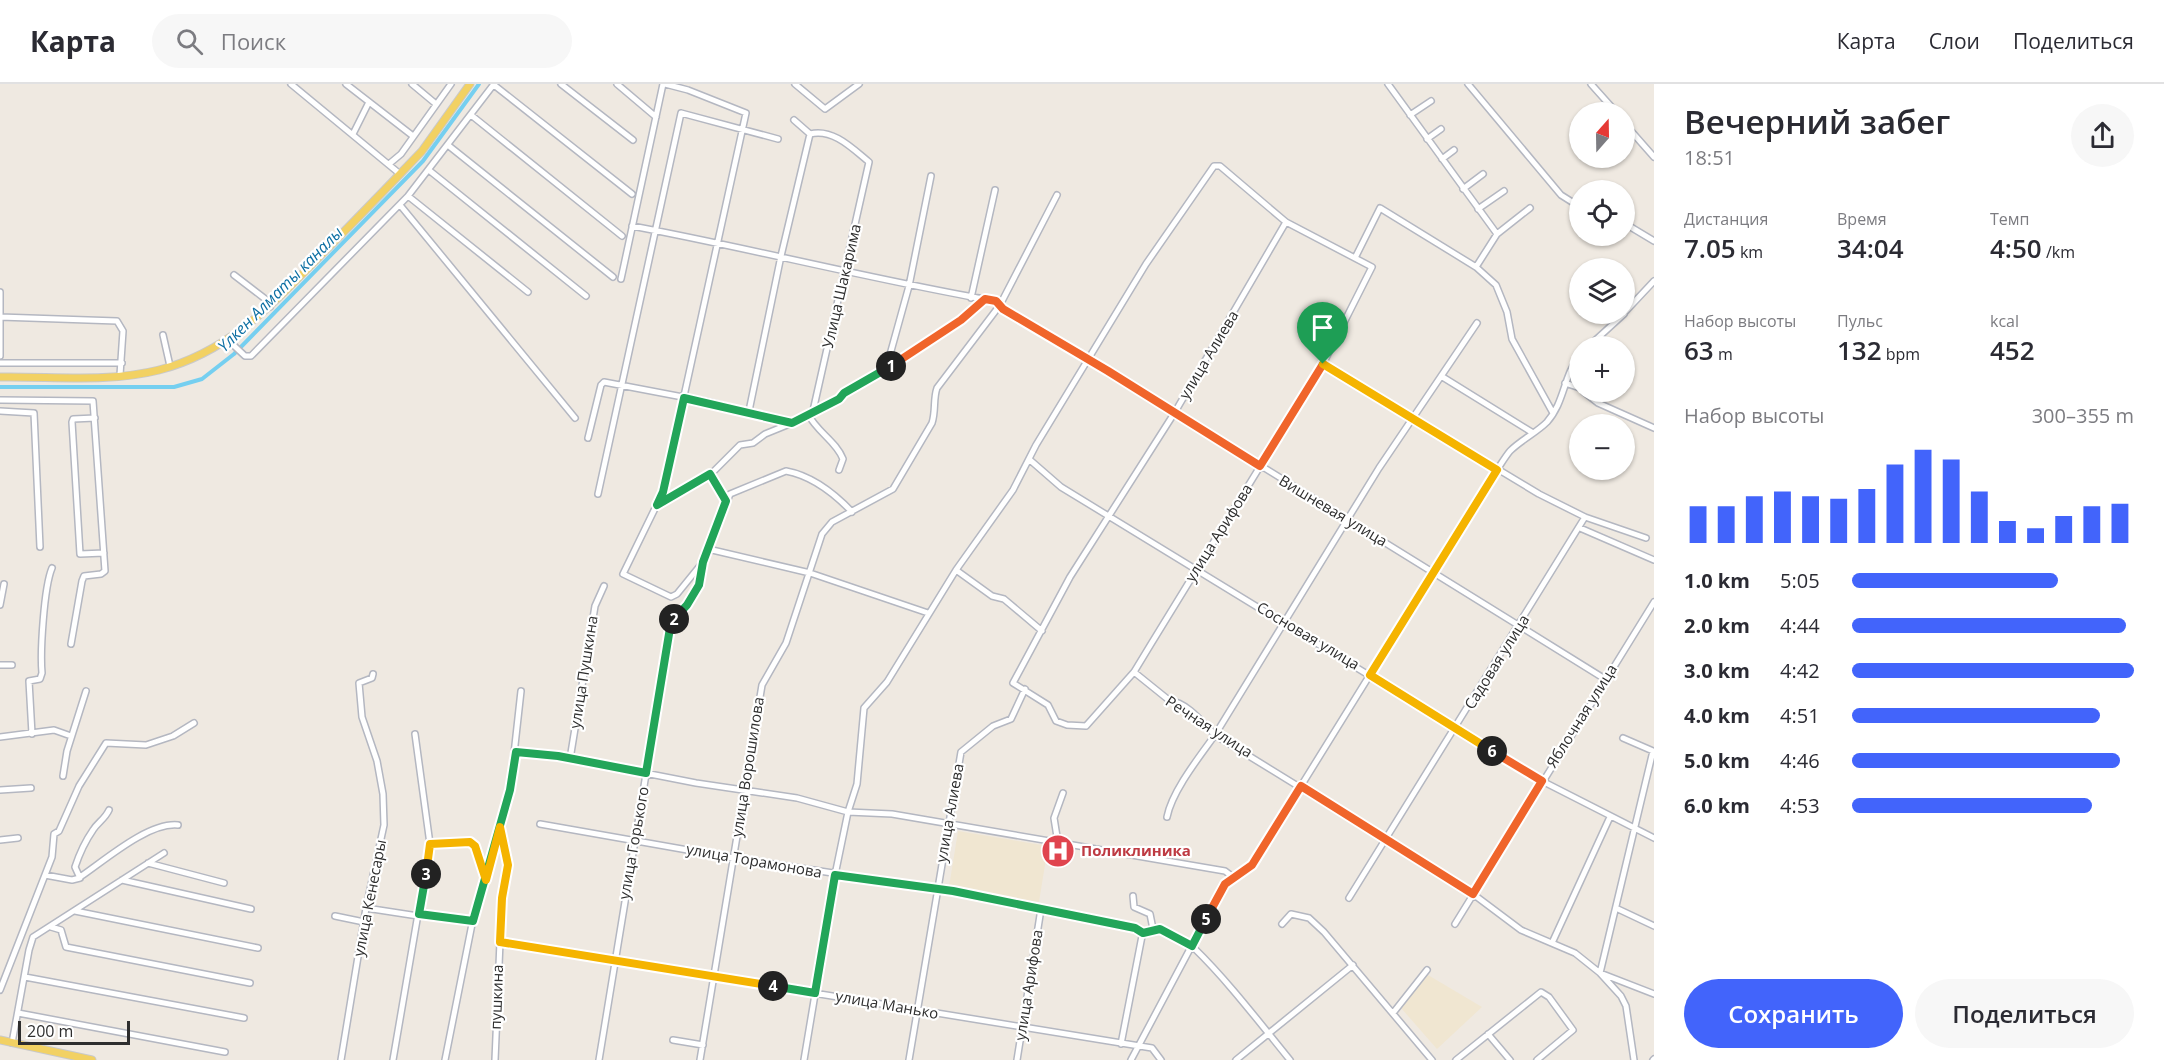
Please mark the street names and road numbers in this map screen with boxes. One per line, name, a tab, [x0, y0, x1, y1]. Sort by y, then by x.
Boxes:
street label: Улица Шакарима	[817, 222, 865, 350]
street label: улица Алиева	[1174, 306, 1243, 403]
street label: Вишневая улица	[1276, 470, 1391, 550]
street label: улица Арифова	[1180, 480, 1256, 585]
street label: Сосновая улица	[1253, 597, 1364, 674]
street label: Садовая улица	[1459, 610, 1533, 713]
street label: улица Пушкина	[564, 614, 602, 730]
street label: Яблочная улица	[1541, 660, 1621, 771]
street label: Речная улица	[1162, 691, 1257, 762]
street label: улица Ворошилова	[726, 695, 768, 838]
street label: улица Алиева	[930, 762, 968, 864]
street label: улица Горького	[613, 785, 653, 901]
street label: улица Кенесары	[348, 838, 390, 958]
street label: улица Торамонова	[685, 838, 824, 882]
street label: улица Арифова	[1009, 928, 1047, 1042]
street label: пушкина	[485, 964, 507, 1030]
street label: улица Манько	[834, 985, 940, 1023]

